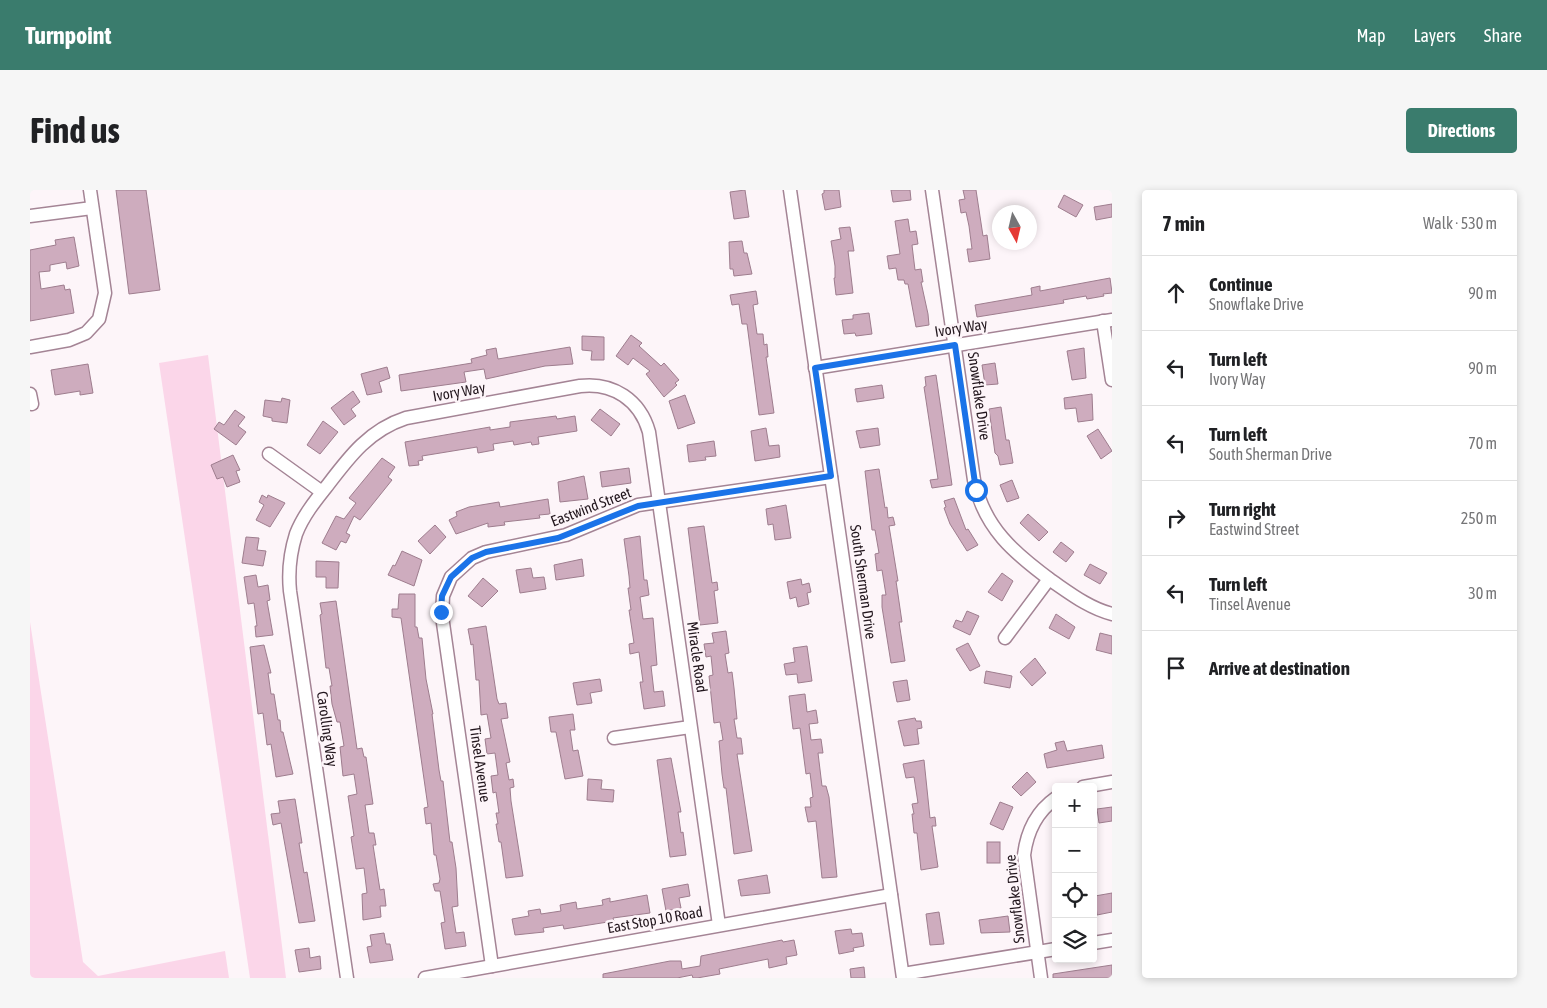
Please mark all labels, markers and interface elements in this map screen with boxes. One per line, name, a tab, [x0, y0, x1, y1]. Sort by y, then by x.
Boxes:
text: Turnpoint	[25, 22, 111, 49]
text: Map	[1356, 25, 1385, 46]
text: Layers	[1413, 25, 1456, 46]
text: Share	[1484, 25, 1522, 46]
button: Directions	[1406, 108, 1517, 153]
text: Find us	[30, 110, 120, 150]
north arrow	[992, 205, 1037, 250]
text: 7 min	[1162, 211, 1205, 235]
text: Walk · 530 m	[1423, 214, 1497, 232]
text: Continue	[1209, 273, 1273, 295]
icon: ahead	[1162, 279, 1190, 307]
text: 90 m	[1468, 284, 1497, 302]
text: Snowflake Drive	[1209, 295, 1304, 313]
street label: Ivory Way	[933, 315, 989, 340]
text: Turn left	[1209, 348, 1267, 370]
street label: Snowflake Drive	[965, 351, 994, 441]
icon: left	[1162, 354, 1190, 382]
text: 90 m	[1468, 359, 1497, 377]
text: Ivory Way	[1209, 370, 1266, 388]
street label: Ivory Way	[431, 379, 487, 404]
text: Turn left	[1209, 423, 1267, 445]
icon: left	[1162, 429, 1190, 457]
text: 70 m	[1468, 434, 1497, 452]
text: South Sherman Drive	[1209, 445, 1332, 463]
route start	[965, 479, 988, 502]
street label: Eastwind Street	[548, 483, 633, 530]
text: Turn right	[1209, 498, 1276, 520]
icon: right	[1162, 504, 1190, 532]
text: 250 m	[1461, 509, 1497, 527]
text: Eastwind Street	[1209, 520, 1299, 538]
street label: South Sherman Drive	[847, 524, 880, 640]
text: Turn left	[1209, 573, 1267, 595]
icon: left	[1162, 579, 1190, 607]
text: 30 m	[1468, 584, 1497, 602]
text: Tinsel Avenue	[1209, 595, 1291, 613]
route end	[430, 601, 453, 624]
street label: Miracle Road	[684, 620, 711, 694]
icon: arrive	[1162, 654, 1190, 682]
text: Arrive at destination	[1209, 657, 1350, 679]
street label: Carolling Way	[314, 690, 341, 768]
street label: Tinsel Avenue	[467, 725, 494, 803]
map controls	[1052, 783, 1097, 963]
button: +	[1052, 783, 1097, 828]
button: −	[1052, 828, 1097, 873]
street label: Snowflake Drive	[1001, 854, 1028, 944]
button: locate	[1052, 873, 1097, 918]
street label: East Stop 10 Road	[606, 903, 704, 936]
button: layers	[1052, 918, 1097, 963]

